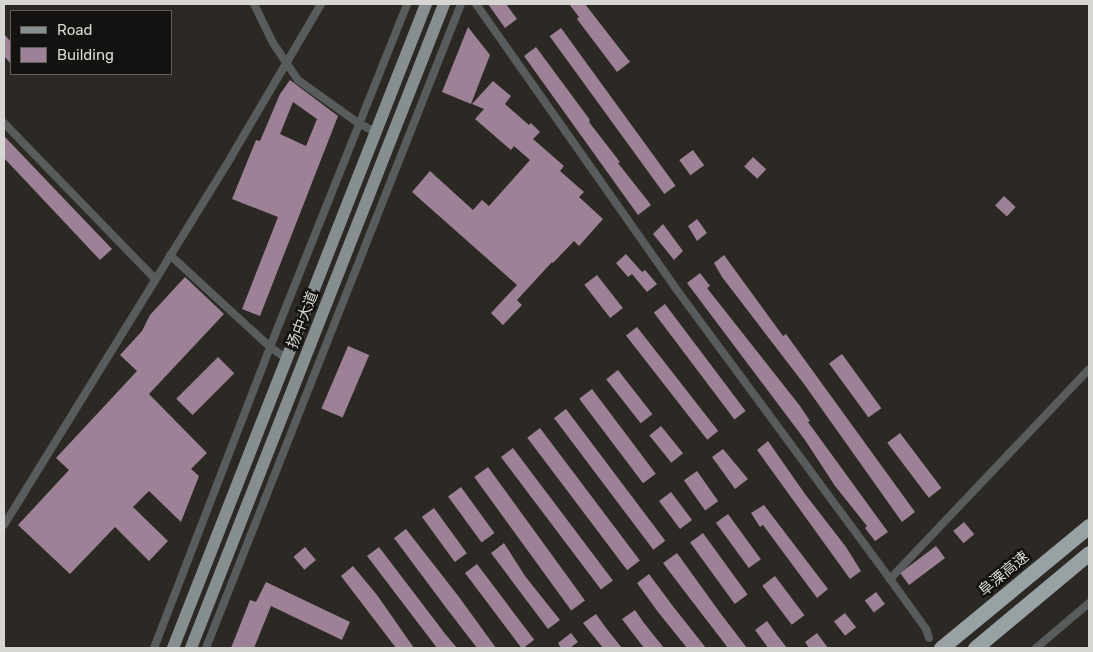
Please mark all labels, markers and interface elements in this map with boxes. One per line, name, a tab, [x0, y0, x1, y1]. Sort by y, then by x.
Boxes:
legend	[10, 10, 172, 75]
text: Road	[57, 21, 93, 39]
text: Building	[57, 46, 114, 64]
street label: 扬中大道	[284, 289, 322, 351]
street label: 阜溧高速	[975, 548, 1033, 600]

